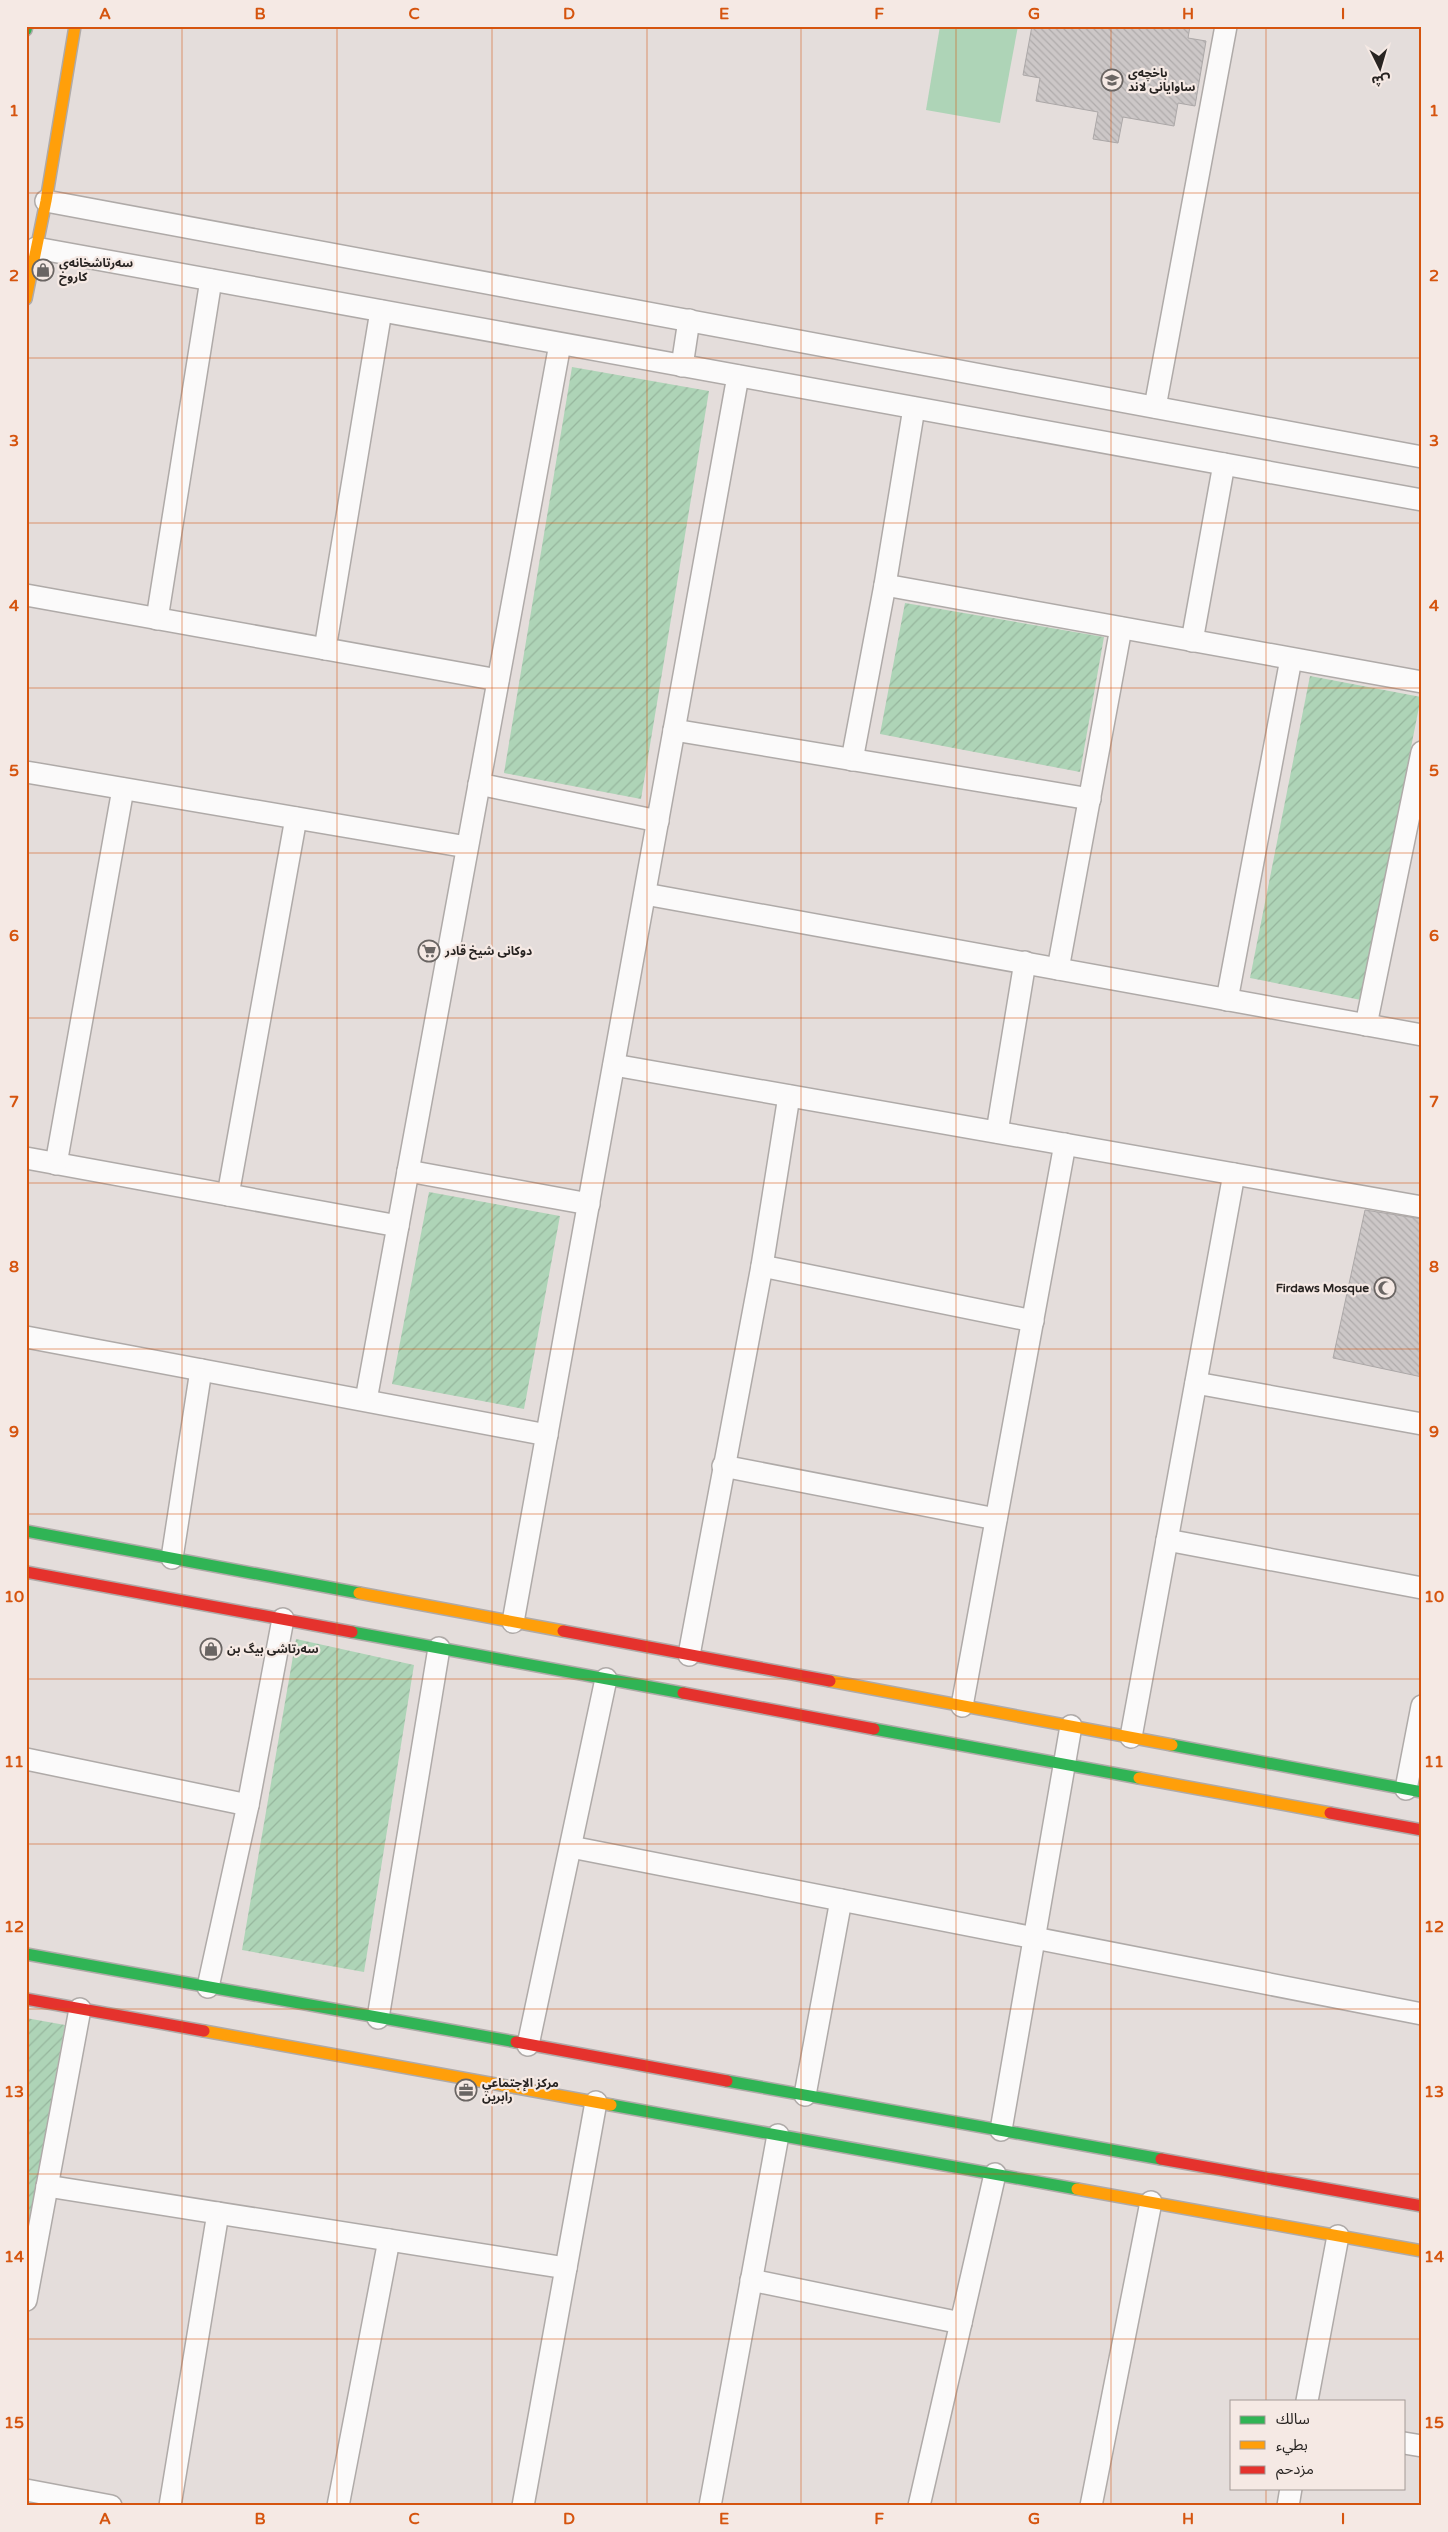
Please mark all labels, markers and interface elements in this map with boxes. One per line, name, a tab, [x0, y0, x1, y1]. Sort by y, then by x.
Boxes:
text: A	[99, 4, 111, 24]
text: B	[254, 4, 266, 24]
text: C	[408, 4, 420, 24]
text: D	[563, 4, 575, 24]
text: E	[719, 4, 729, 24]
text: F	[874, 4, 884, 24]
text: G	[1028, 4, 1040, 24]
text: H	[1182, 4, 1194, 24]
text: I	[1341, 4, 1345, 24]
north arrow	[1356, 42, 1406, 92]
place label: باخچەی ساوایانی لاند	[1128, 66, 1195, 94]
school or university icon: باخچەی ساوایانی لاند	[1100, 68, 1124, 92]
text: ش	[1371, 71, 1391, 90]
text: 1	[9, 101, 19, 121]
text: 1	[1429, 101, 1439, 121]
place label: سەرتاشخانەی کاروخ	[59, 256, 133, 286]
shop icon: سەرتاشخانەی کاروخ	[31, 258, 55, 282]
text: 2	[9, 266, 19, 286]
text: 2	[1429, 266, 1439, 286]
text: 3	[9, 431, 19, 451]
text: 3	[1429, 431, 1439, 451]
text: 4	[9, 596, 19, 616]
text: 4	[1429, 596, 1439, 616]
text: 5	[9, 761, 19, 781]
text: 5	[1429, 761, 1439, 781]
text: 6	[9, 926, 19, 946]
text: 6	[1429, 926, 1439, 946]
supermarket icon: دوکانی شیخ قادر	[417, 939, 441, 963]
place label: دوکانی شیخ قادر	[444, 944, 532, 960]
text: 7	[9, 1092, 19, 1112]
text: 7	[1429, 1092, 1439, 1112]
text: 8	[9, 1257, 19, 1277]
text: 8	[1429, 1257, 1439, 1277]
mosque icon: Firdaws Mosque	[1373, 1276, 1397, 1300]
place label: Firdaws Mosque	[1276, 1281, 1369, 1296]
text: 9	[9, 1422, 19, 1442]
text: 9	[1429, 1422, 1439, 1442]
text: 10	[4, 1587, 24, 1607]
text: 10	[1424, 1587, 1444, 1607]
shop icon: سەرتاشی بیگ بن	[199, 1637, 223, 1661]
place label: سەرتاشی بیگ بن	[227, 1642, 319, 1656]
text: 11	[4, 1752, 24, 1772]
text: 11	[1424, 1752, 1444, 1772]
text: 12	[4, 1917, 24, 1937]
text: 12	[1424, 1917, 1444, 1937]
place label: مركز الإجتماعي رابرين	[482, 2076, 559, 2104]
office icon: مركز الإجتماعي رابرين	[454, 2078, 478, 2102]
text: 13	[4, 2082, 24, 2102]
text: 13	[1424, 2082, 1444, 2102]
text: 14	[4, 2247, 24, 2267]
text: 14	[1424, 2247, 1444, 2267]
legend	[1230, 2400, 1406, 2490]
text: سالك	[1276, 2410, 1310, 2428]
text: 15	[4, 2413, 24, 2433]
text: 15	[1424, 2413, 1444, 2433]
text: بطيء	[1276, 2436, 1308, 2456]
text: مزدحم	[1276, 2460, 1314, 2480]
text: A	[99, 2509, 111, 2529]
text: B	[254, 2509, 266, 2529]
text: C	[408, 2509, 420, 2529]
text: D	[563, 2509, 575, 2529]
text: E	[719, 2509, 729, 2529]
text: F	[874, 2509, 884, 2529]
text: G	[1028, 2509, 1040, 2529]
text: H	[1182, 2509, 1194, 2529]
text: I	[1341, 2509, 1345, 2529]

